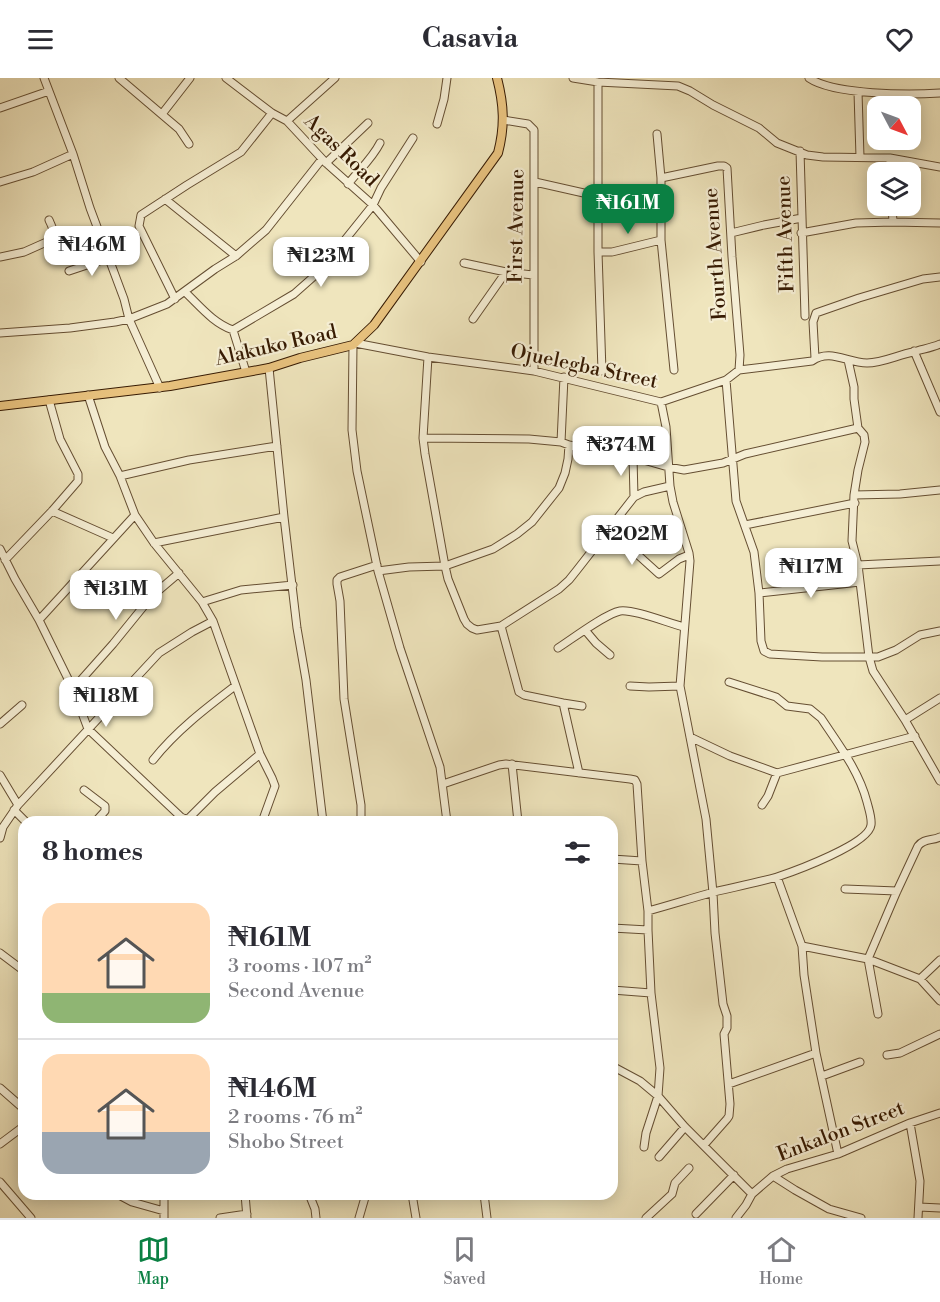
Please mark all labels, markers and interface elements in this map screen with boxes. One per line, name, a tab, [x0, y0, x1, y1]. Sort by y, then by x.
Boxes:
text: Casavia	[422, 22, 518, 56]
icon: menu	[24, 23, 57, 56]
icon: heart	[883, 23, 916, 56]
north arrow	[867, 96, 921, 150]
map controls	[867, 96, 921, 216]
street label: Agas Road	[298, 109, 384, 193]
button: layers	[867, 162, 921, 216]
street label: First Avenue	[504, 169, 530, 283]
street label: Fifth Avenue	[771, 175, 801, 293]
pin: ₦161M	[586, 184, 670, 235]
street label: Fourth Avenue	[699, 187, 733, 321]
text: ₦161M	[596, 191, 660, 216]
pin: ₦146M	[50, 226, 134, 277]
text: ₦146M	[58, 233, 126, 258]
pin: ₦123M	[279, 237, 363, 288]
text: ₦123M	[287, 244, 355, 269]
street label: Alakuko Road	[212, 320, 340, 372]
street label: Ojuelegba Street	[508, 339, 660, 395]
pin: ₦374M	[579, 426, 663, 477]
text: ₦374M	[587, 433, 655, 458]
pin: ₦202M	[590, 515, 674, 566]
text: ₦202M	[596, 522, 668, 547]
pin: ₦117M	[769, 548, 853, 599]
text: ₦117M	[779, 555, 843, 580]
pin: ₦131M	[74, 570, 158, 621]
text: ₦131M	[84, 577, 148, 602]
pin: ₦118M	[64, 677, 148, 728]
text: ₦118M	[73, 684, 139, 709]
text: 8 homes	[42, 836, 143, 868]
icon: filters	[561, 836, 594, 869]
text: ₦161M	[228, 922, 311, 954]
icon: home	[90, 927, 162, 999]
text: 3 rooms · 107 m²	[228, 954, 372, 979]
text: Second Avenue	[228, 979, 364, 1004]
text: ₦146M	[228, 1073, 317, 1105]
icon: home	[90, 1078, 162, 1150]
street label: Enkalon Street	[774, 1096, 908, 1168]
text: 2 rooms · 76 m²	[228, 1105, 362, 1130]
text: Shobo Street	[228, 1130, 344, 1155]
tab: Map	[137, 1233, 170, 1289]
tab: Saved	[444, 1233, 486, 1289]
tab: Home	[759, 1233, 803, 1289]

